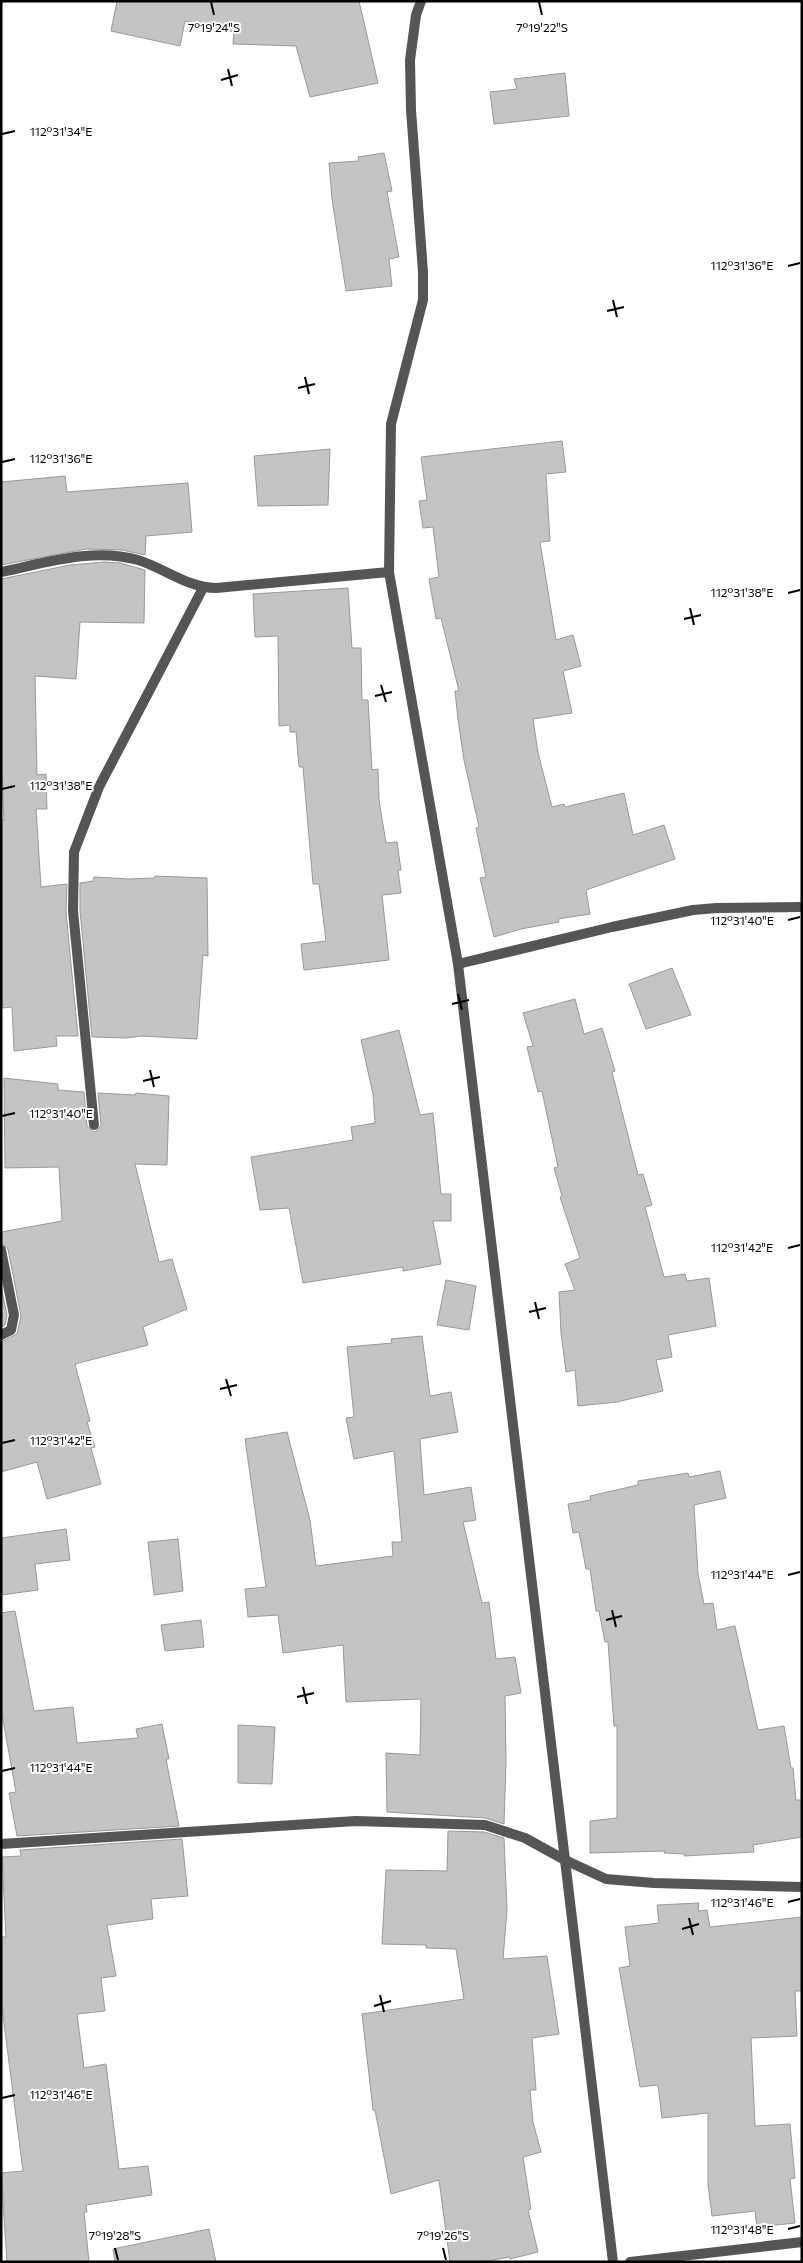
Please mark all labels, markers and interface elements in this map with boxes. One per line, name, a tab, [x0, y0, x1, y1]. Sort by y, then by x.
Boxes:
text: 7°19'24"S	[188, 20, 240, 34]
text: 7°19'22"S	[516, 20, 568, 34]
text: 112°31'34"E	[30, 124, 92, 138]
text: 112°31'36"E	[711, 258, 773, 272]
text: 112°31'36"E	[30, 451, 92, 465]
text: 112°31'38"E	[711, 585, 773, 599]
text: 112°31'38"E	[30, 778, 92, 792]
text: 112°31'40"E	[710, 913, 774, 927]
text: 112°31'40"E	[29, 1106, 93, 1120]
text: 112°31'42"E	[711, 1240, 773, 1254]
text: 112°31'42"E	[30, 1433, 92, 1447]
text: 112°31'44"E	[710, 1567, 774, 1581]
text: 112°31'44"E	[29, 1760, 93, 1774]
text: 112°31'46"E	[710, 1895, 774, 1909]
text: 112°31'46"E	[29, 2087, 93, 2101]
text: 112°31'48"E	[710, 2222, 774, 2236]
text: 7°19'28"S	[89, 2228, 141, 2242]
text: 7°19'26"S	[417, 2228, 469, 2242]

